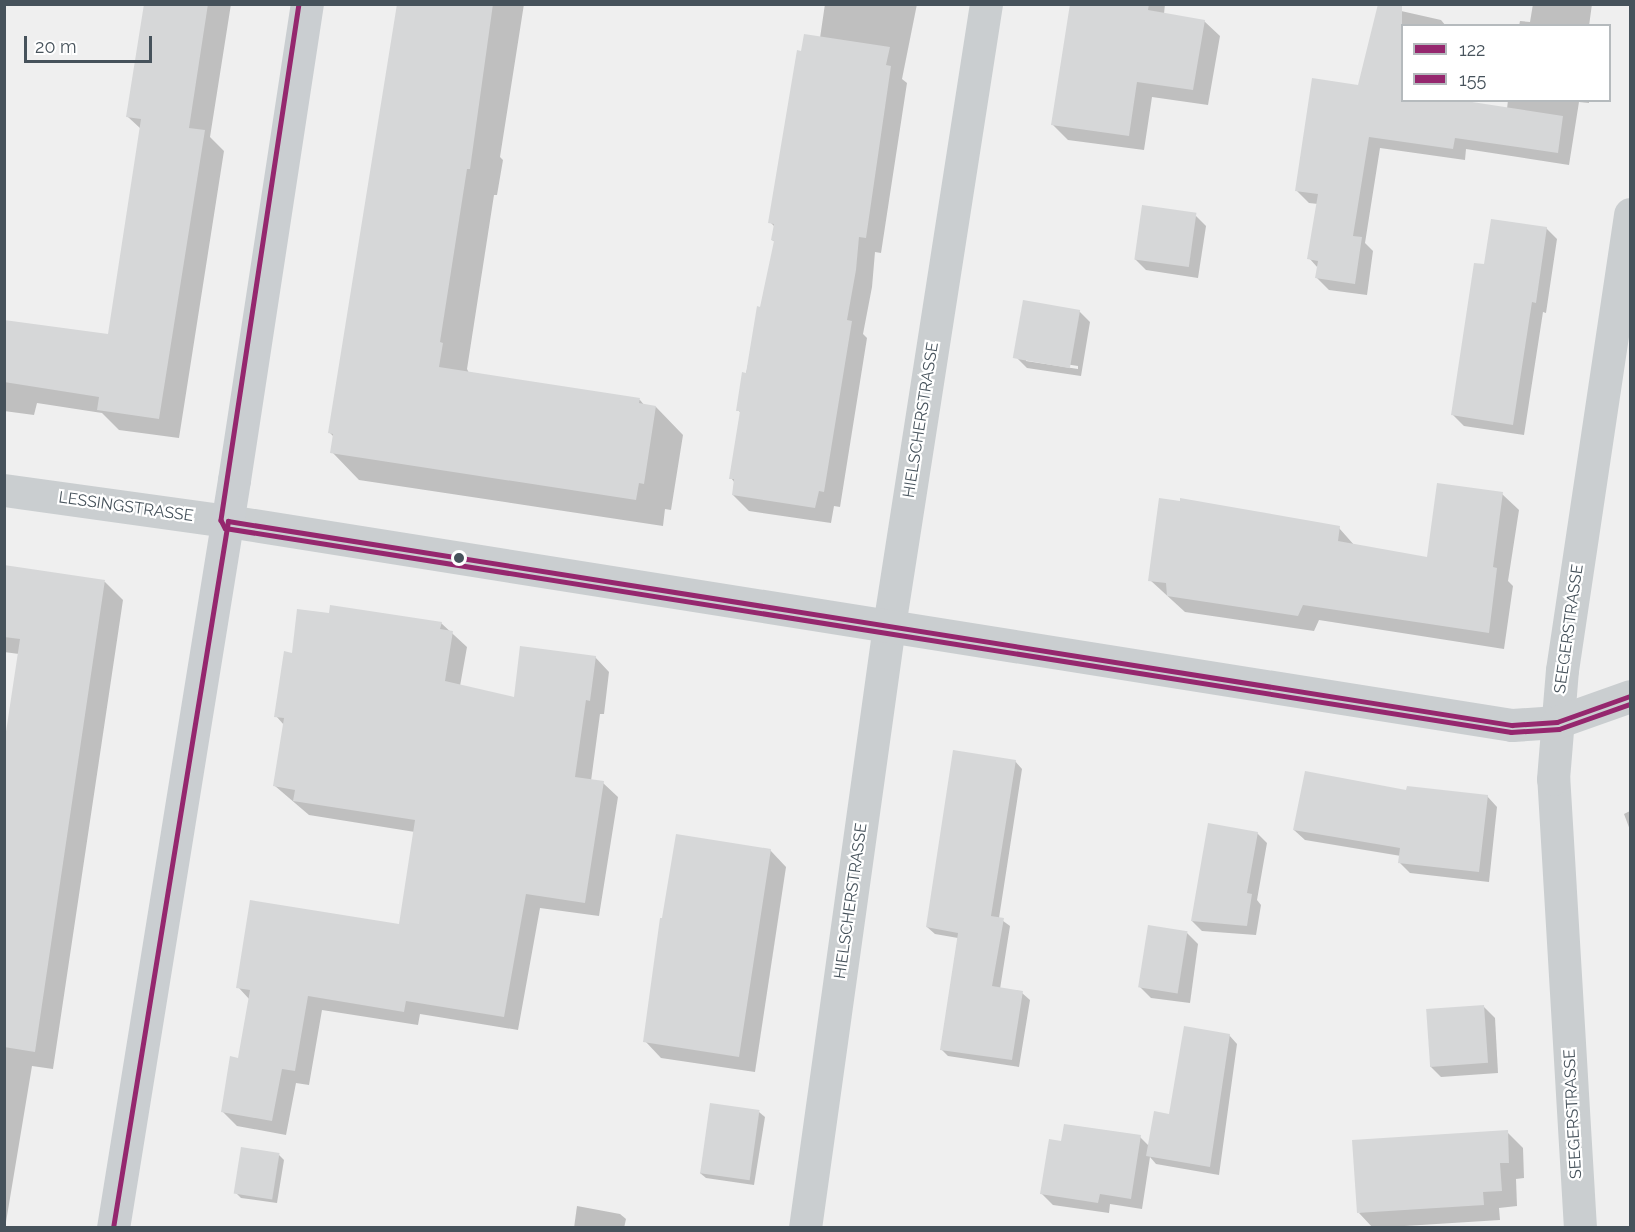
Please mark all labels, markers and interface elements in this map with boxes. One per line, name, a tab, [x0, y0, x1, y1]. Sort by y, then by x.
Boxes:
scale bar	[27, 24, 154, 62]
legend	[1401, 24, 1611, 102]
text: 20 m	[35, 36, 77, 57]
text: 122	[1459, 39, 1485, 60]
text: 155	[1459, 69, 1486, 90]
street label: HIELSCHERSTRASSE	[899, 341, 943, 499]
street label: LESSINGSTRASSE	[57, 488, 195, 526]
unlabelled marker	[453, 552, 465, 564]
street label: SEEGERSTRASSE	[1550, 563, 1588, 695]
street label: HIELSCHERSTRASSE	[831, 822, 871, 980]
street label: SEEGERSTRASSE	[1560, 1048, 1586, 1180]

